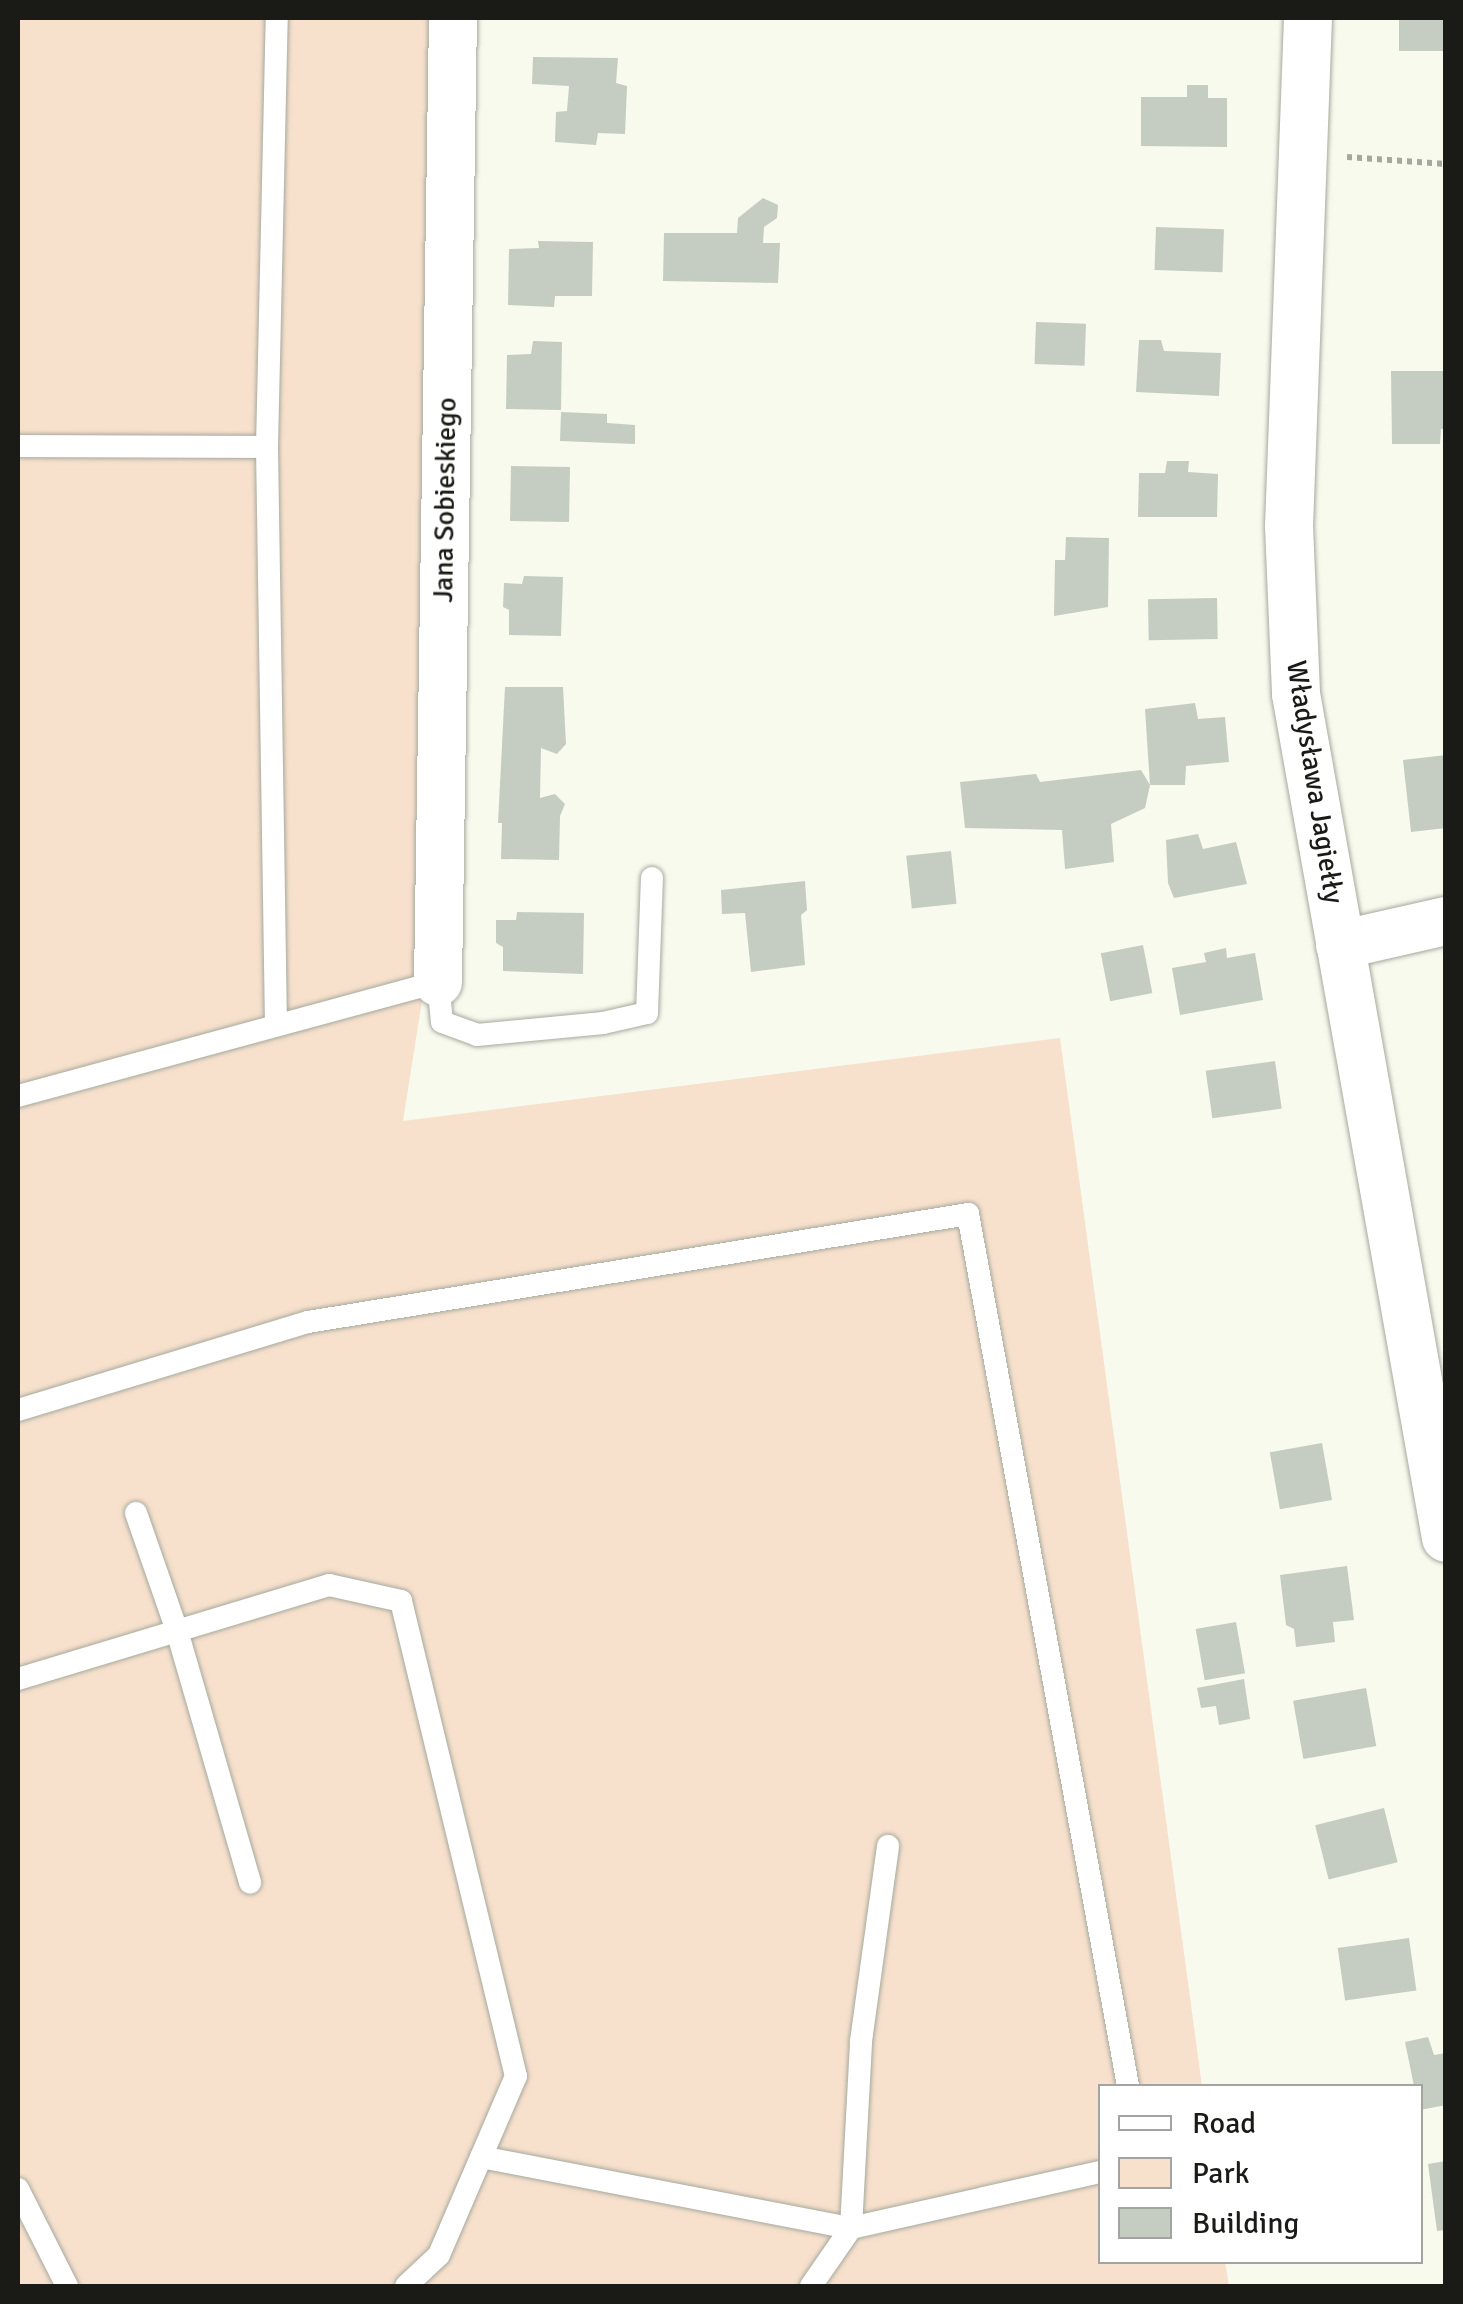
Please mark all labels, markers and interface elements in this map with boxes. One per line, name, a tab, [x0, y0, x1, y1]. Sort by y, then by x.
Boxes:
street label: Jana Sobieskiego	[426, 397, 464, 603]
street label: Władysława Jagiełły	[1279, 658, 1351, 906]
legend	[1098, 2084, 1423, 2264]
text: Road	[1192, 2105, 1256, 2142]
text: Park	[1192, 2155, 1250, 2192]
text: Building	[1192, 2205, 1299, 2242]

